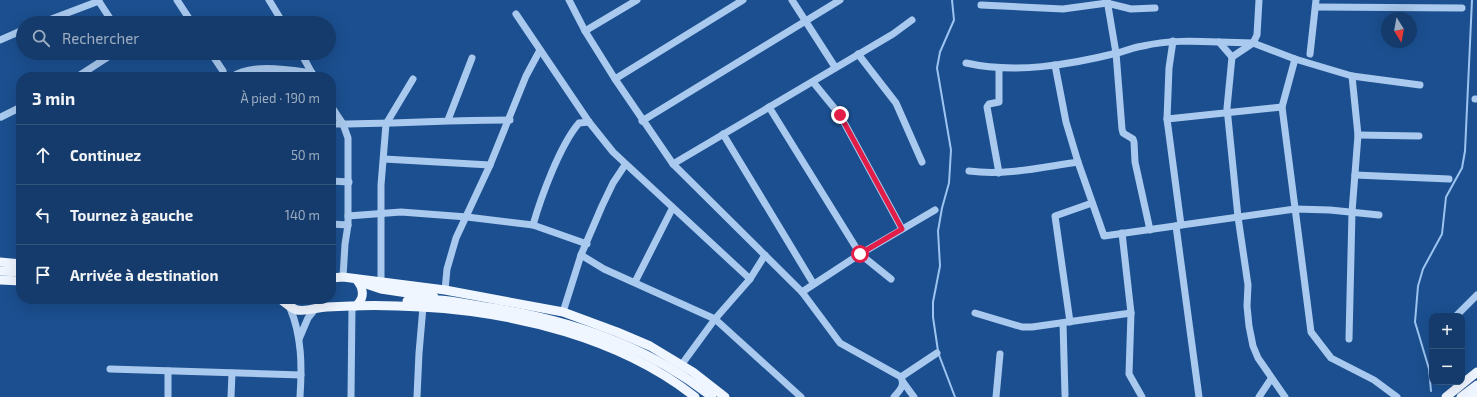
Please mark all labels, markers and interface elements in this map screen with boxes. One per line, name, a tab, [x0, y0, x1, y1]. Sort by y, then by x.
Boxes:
north arrow	[1381, 12, 1417, 48]
search box	[16, 16, 336, 60]
icon: search	[30, 27, 52, 49]
text: Rechercher	[62, 29, 139, 47]
text: 3 min	[32, 88, 75, 108]
text: À pied · 190 m	[241, 90, 320, 106]
route end	[831, 106, 849, 124]
icon: ahead	[32, 144, 54, 166]
text: Continuez	[70, 146, 141, 164]
text: 50 m	[291, 147, 320, 163]
icon: left	[32, 204, 54, 226]
text: Tournez à gauche	[70, 206, 193, 224]
text: 140 m	[285, 207, 320, 223]
route start	[851, 245, 869, 263]
icon: arrive	[32, 264, 54, 286]
text: Arrivée à destination	[70, 266, 218, 284]
map controls	[1429, 313, 1465, 385]
button: +	[1429, 313, 1465, 349]
button: −	[1429, 349, 1465, 385]

